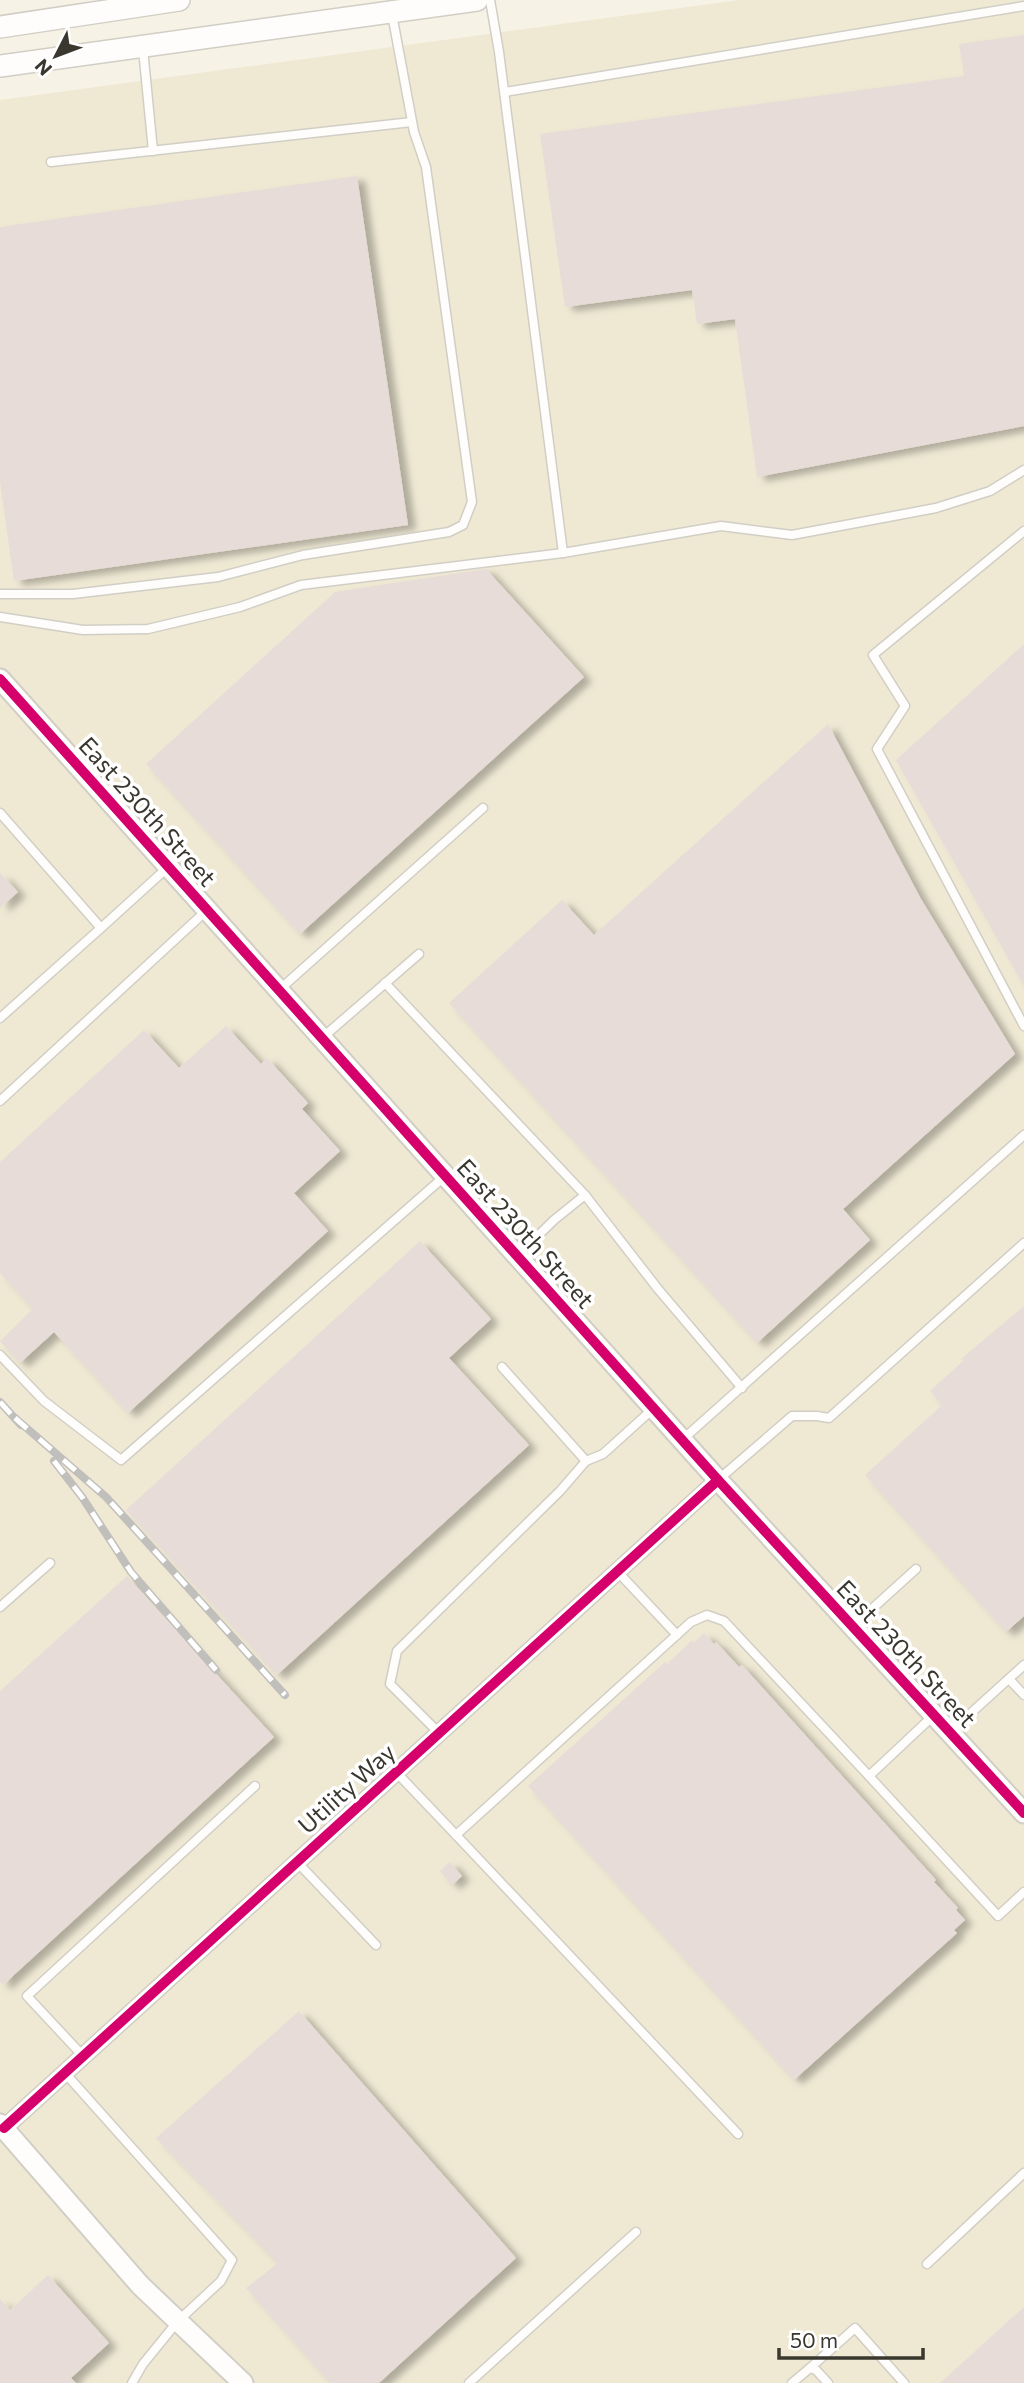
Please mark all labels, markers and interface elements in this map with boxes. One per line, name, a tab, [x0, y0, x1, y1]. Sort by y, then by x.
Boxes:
north arrow	[21, 21, 91, 91]
text: N	[30, 55, 56, 81]
street label: East 230th Street	[74, 730, 223, 892]
street label: East 230th Street	[452, 1152, 601, 1314]
street label: East 230th Street	[831, 1573, 983, 1733]
street label: Utility Way	[291, 1737, 401, 1839]
scale bar	[779, 2316, 922, 2360]
text: 50 m	[790, 2327, 838, 2352]

